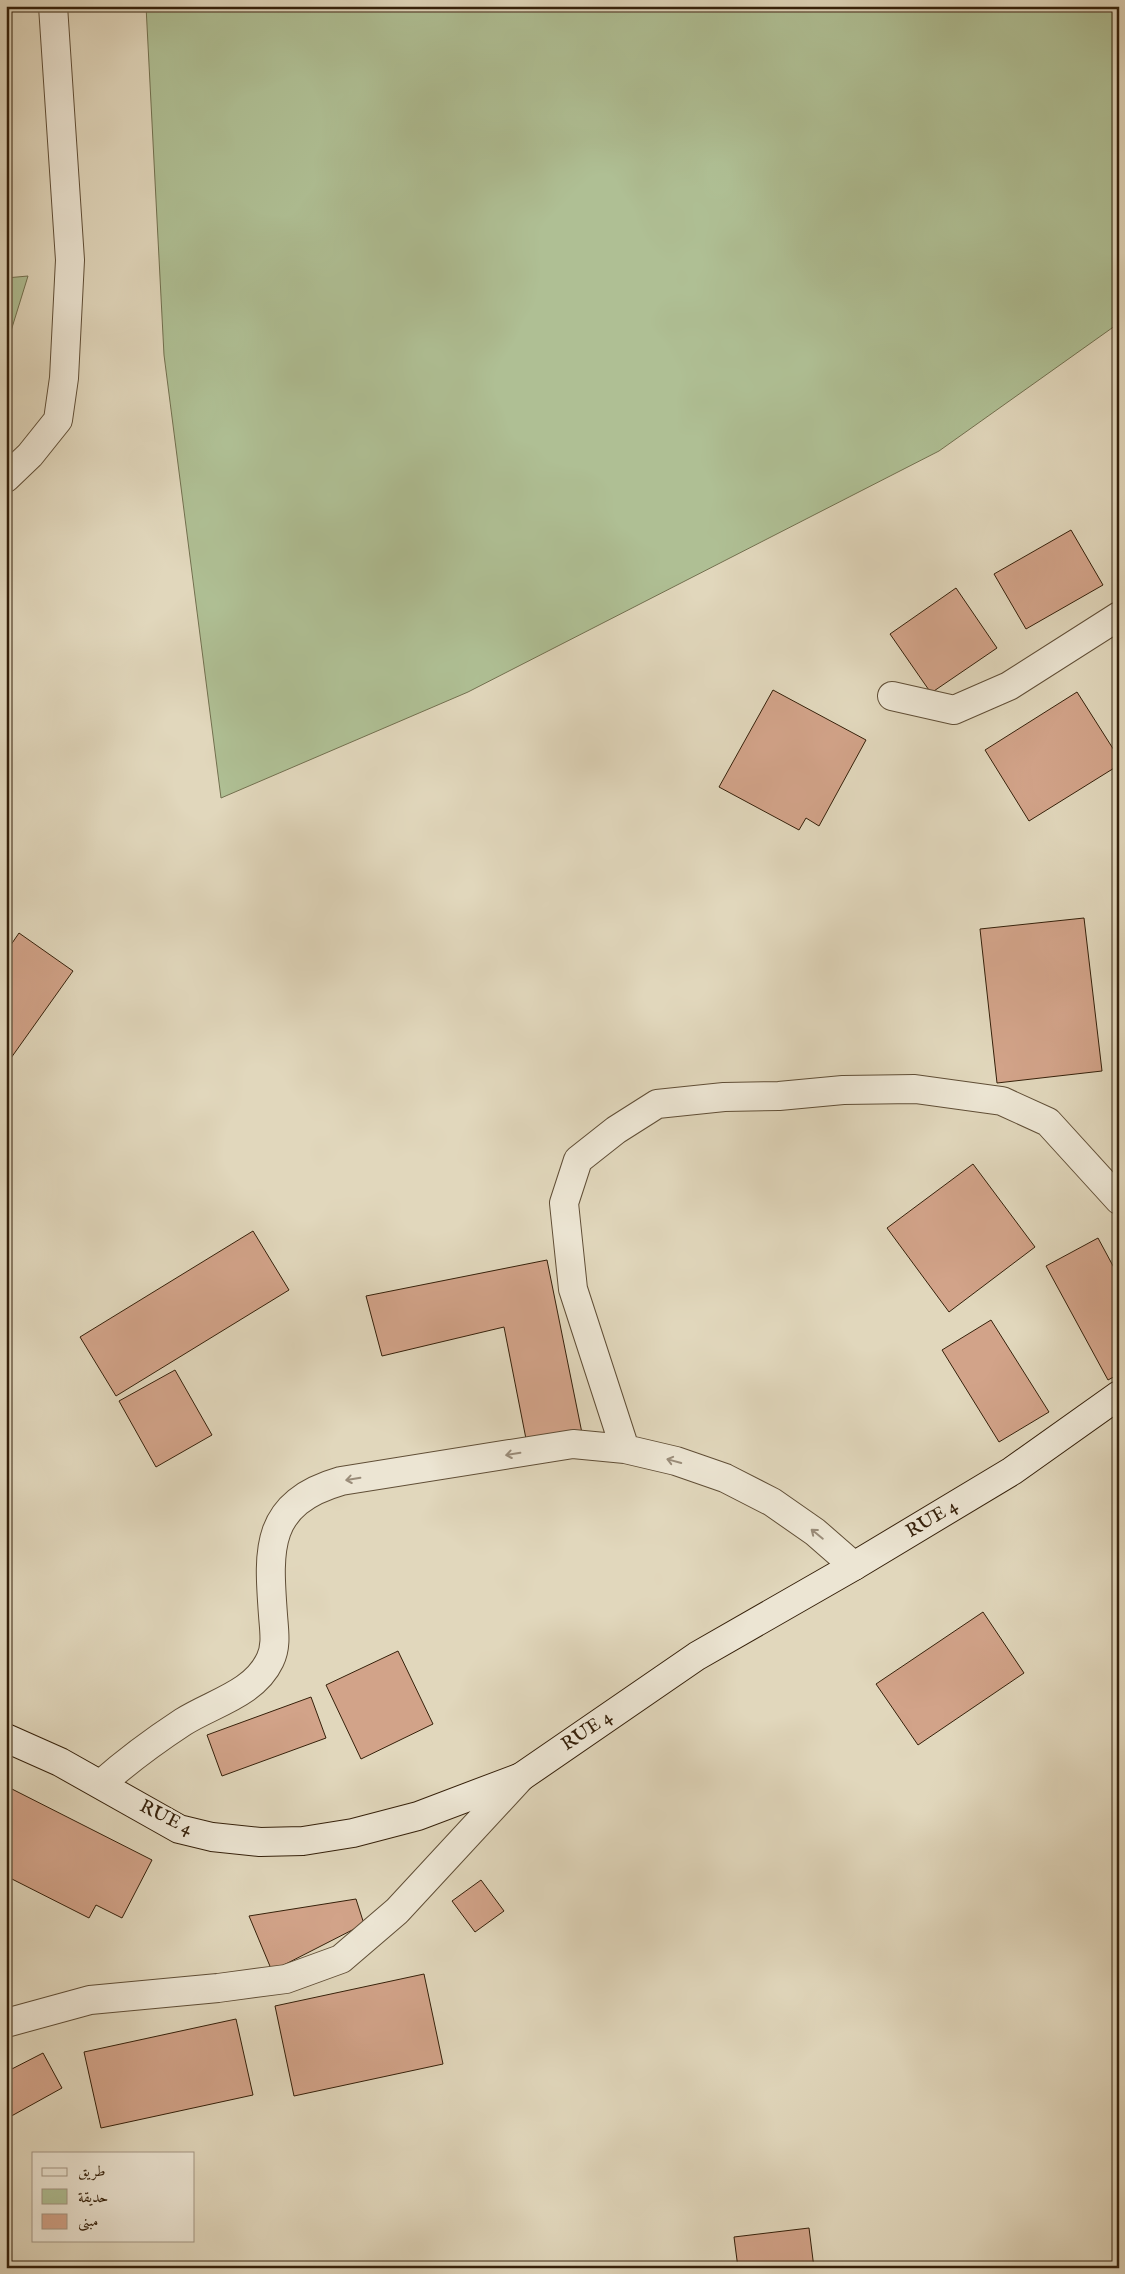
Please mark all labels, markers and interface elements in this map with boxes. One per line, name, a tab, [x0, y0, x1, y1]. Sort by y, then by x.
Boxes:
one-way arrow	[506, 1449, 522, 1459]
one-way arrow	[666, 1455, 682, 1465]
one-way arrow	[345, 1475, 361, 1485]
street label: RUE 4	[902, 1494, 963, 1544]
one-way arrow	[811, 1529, 824, 1540]
street label: RUE 4	[557, 1705, 618, 1757]
street label: RUE 4	[135, 1795, 197, 1841]
legend	[32, 2152, 195, 2242]
text: طريق	[78, 2162, 105, 2181]
text: حديقة	[78, 2188, 108, 2207]
text: مبنى	[78, 2212, 98, 2232]

